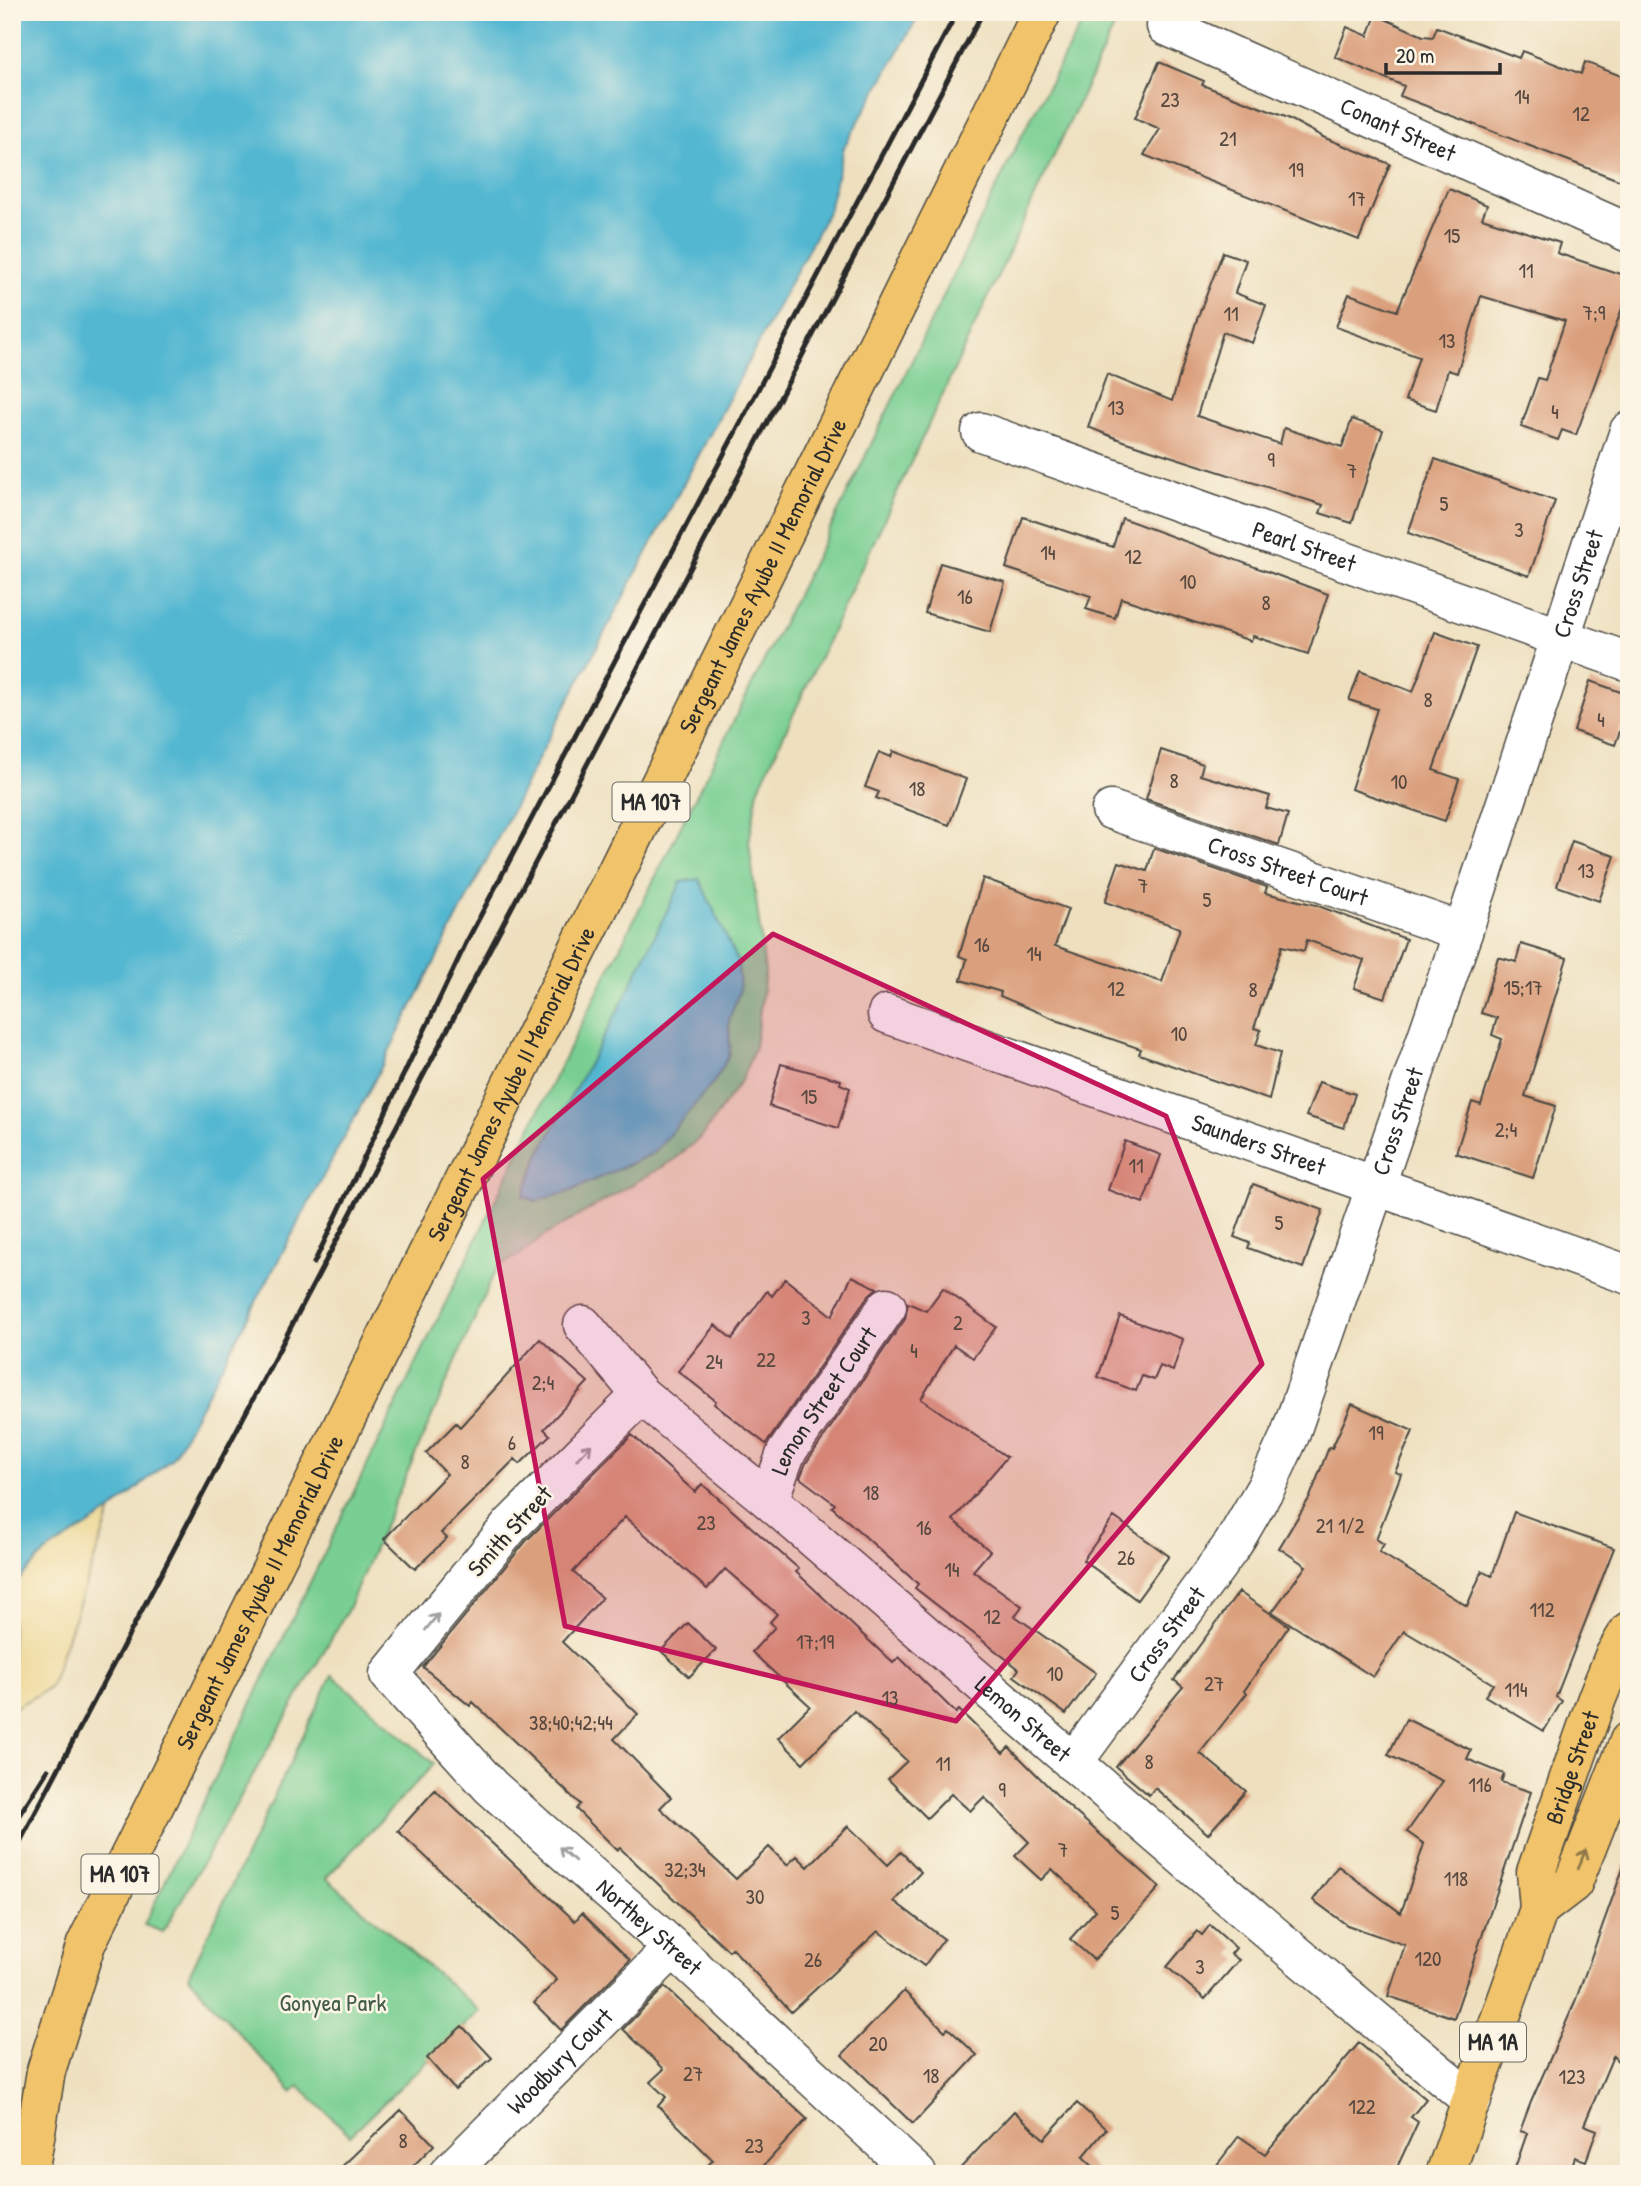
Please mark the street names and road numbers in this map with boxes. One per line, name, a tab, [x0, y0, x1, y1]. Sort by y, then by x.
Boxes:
street label: Conant Street	[1335, 89, 1462, 169]
street label: Sergeant James Ayube II Memorial Drive	[671, 412, 854, 738]
street label: Pearl Street	[1249, 513, 1361, 579]
street label: Cross Street	[1545, 525, 1610, 642]
road number: MA 107	[612, 782, 690, 822]
street label: Cross Street Court	[1204, 828, 1373, 913]
street label: Sergeant James Ayube II Memorial Drive	[419, 920, 602, 1246]
street label: Cross Street	[1364, 1062, 1431, 1179]
street label: Saunders Street	[1188, 1106, 1331, 1182]
street label: Lemon Street Court	[762, 1319, 884, 1479]
street label: Sergeant James Ayube II Memorial Drive	[168, 1429, 351, 1755]
street label: Smith Street	[460, 1477, 559, 1583]
street label: Cross Street	[1120, 1579, 1212, 1689]
street label: Lemon Street	[969, 1668, 1079, 1769]
street label: Bridge Street	[1537, 1706, 1607, 1828]
road number: MA 107	[82, 1854, 158, 1894]
street label: Northey Street	[590, 1871, 710, 1983]
street label: Woodbury Court	[499, 2000, 620, 2121]
road number: MA 1A	[1460, 2022, 1526, 2062]

